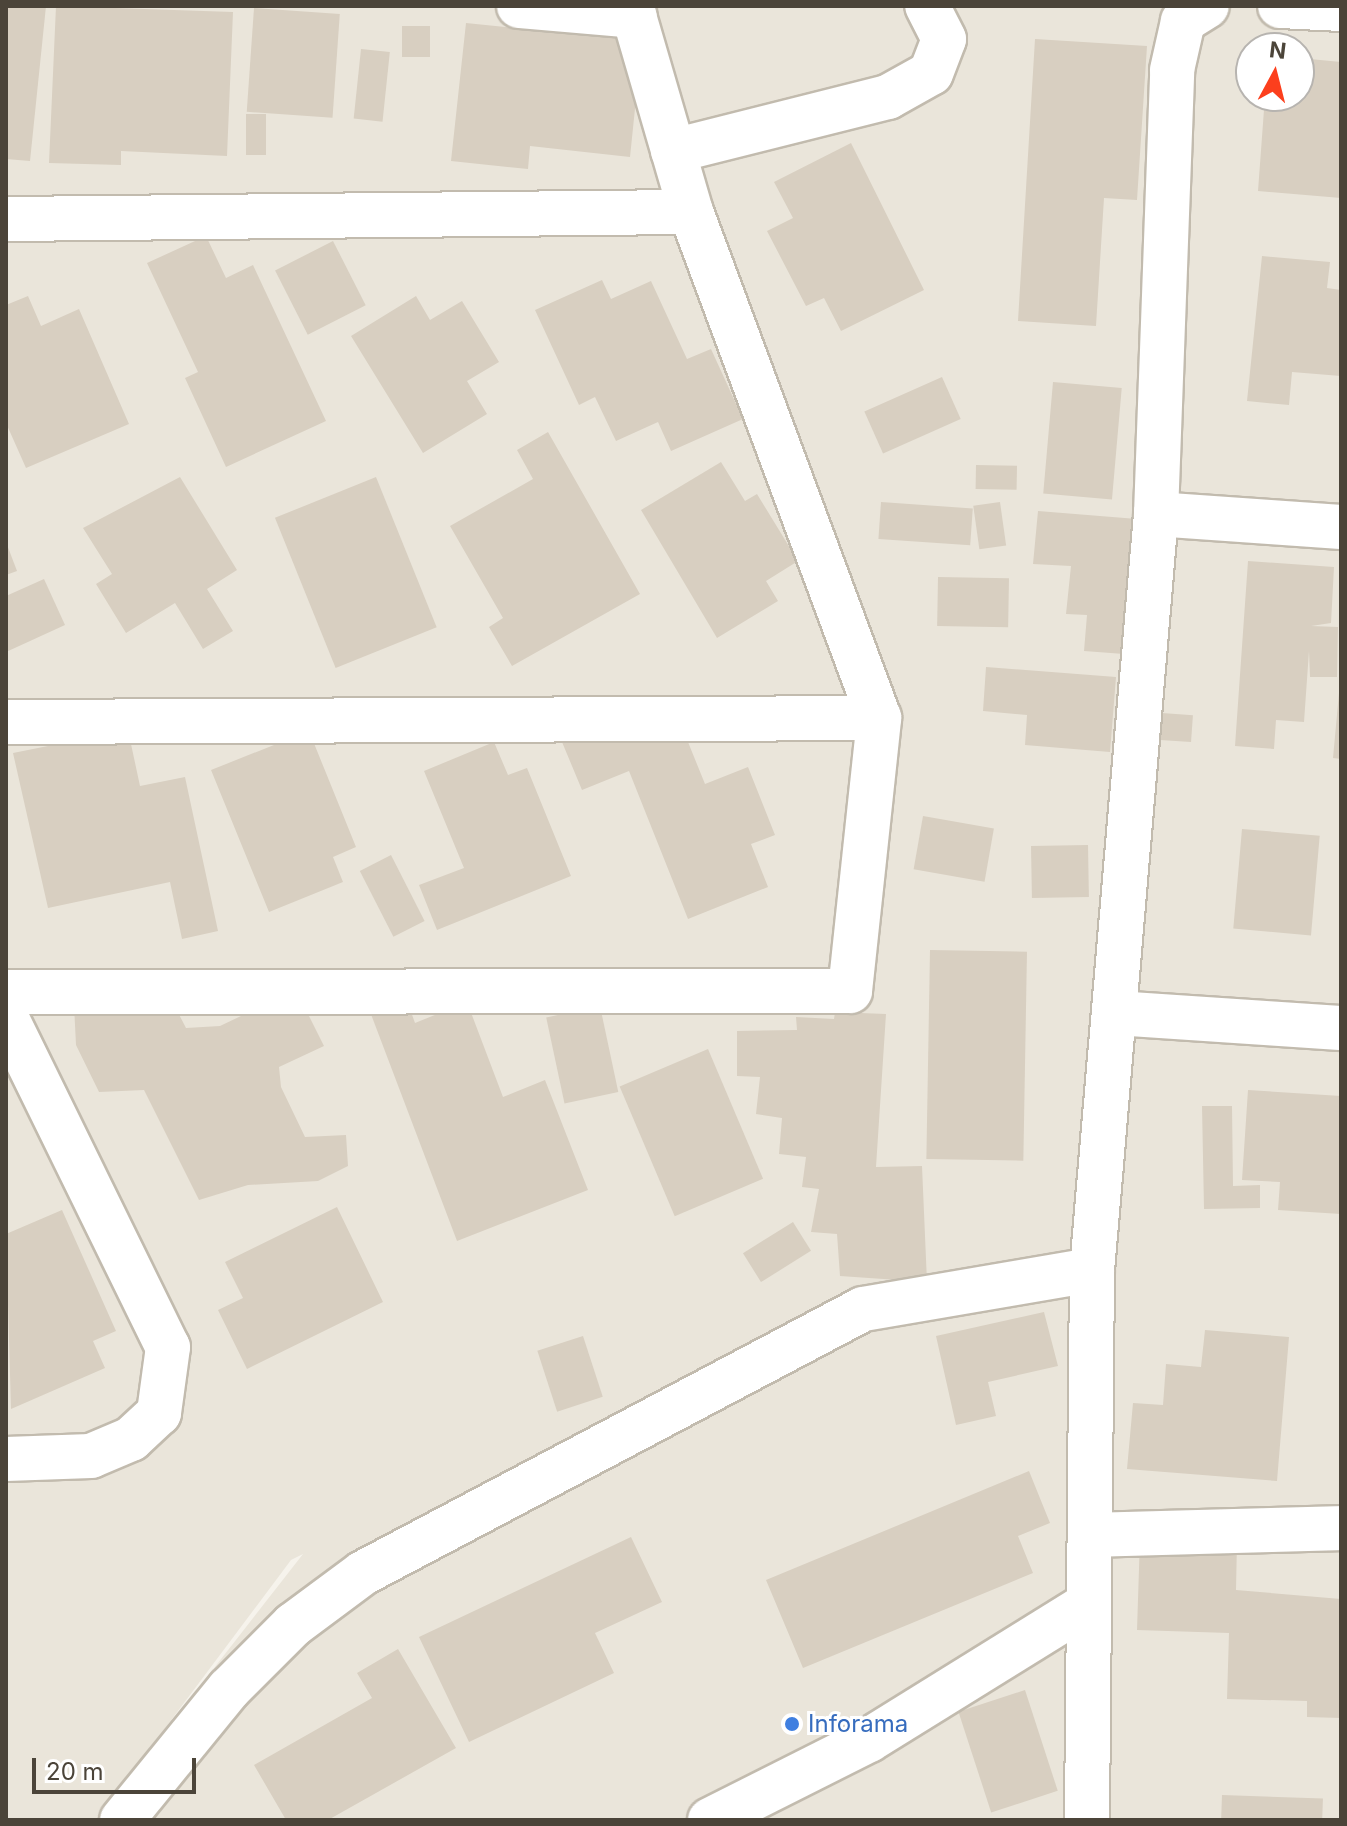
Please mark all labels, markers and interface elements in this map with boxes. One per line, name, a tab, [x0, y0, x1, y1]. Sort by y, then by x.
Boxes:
north arrow	[1235, 32, 1315, 112]
text: N	[1268, 36, 1288, 64]
place label: Inforama	[808, 1710, 908, 1738]
marker: Inforama	[783, 1715, 801, 1733]
scale bar	[36, 1742, 200, 1792]
text: 20 m	[46, 1757, 104, 1786]

